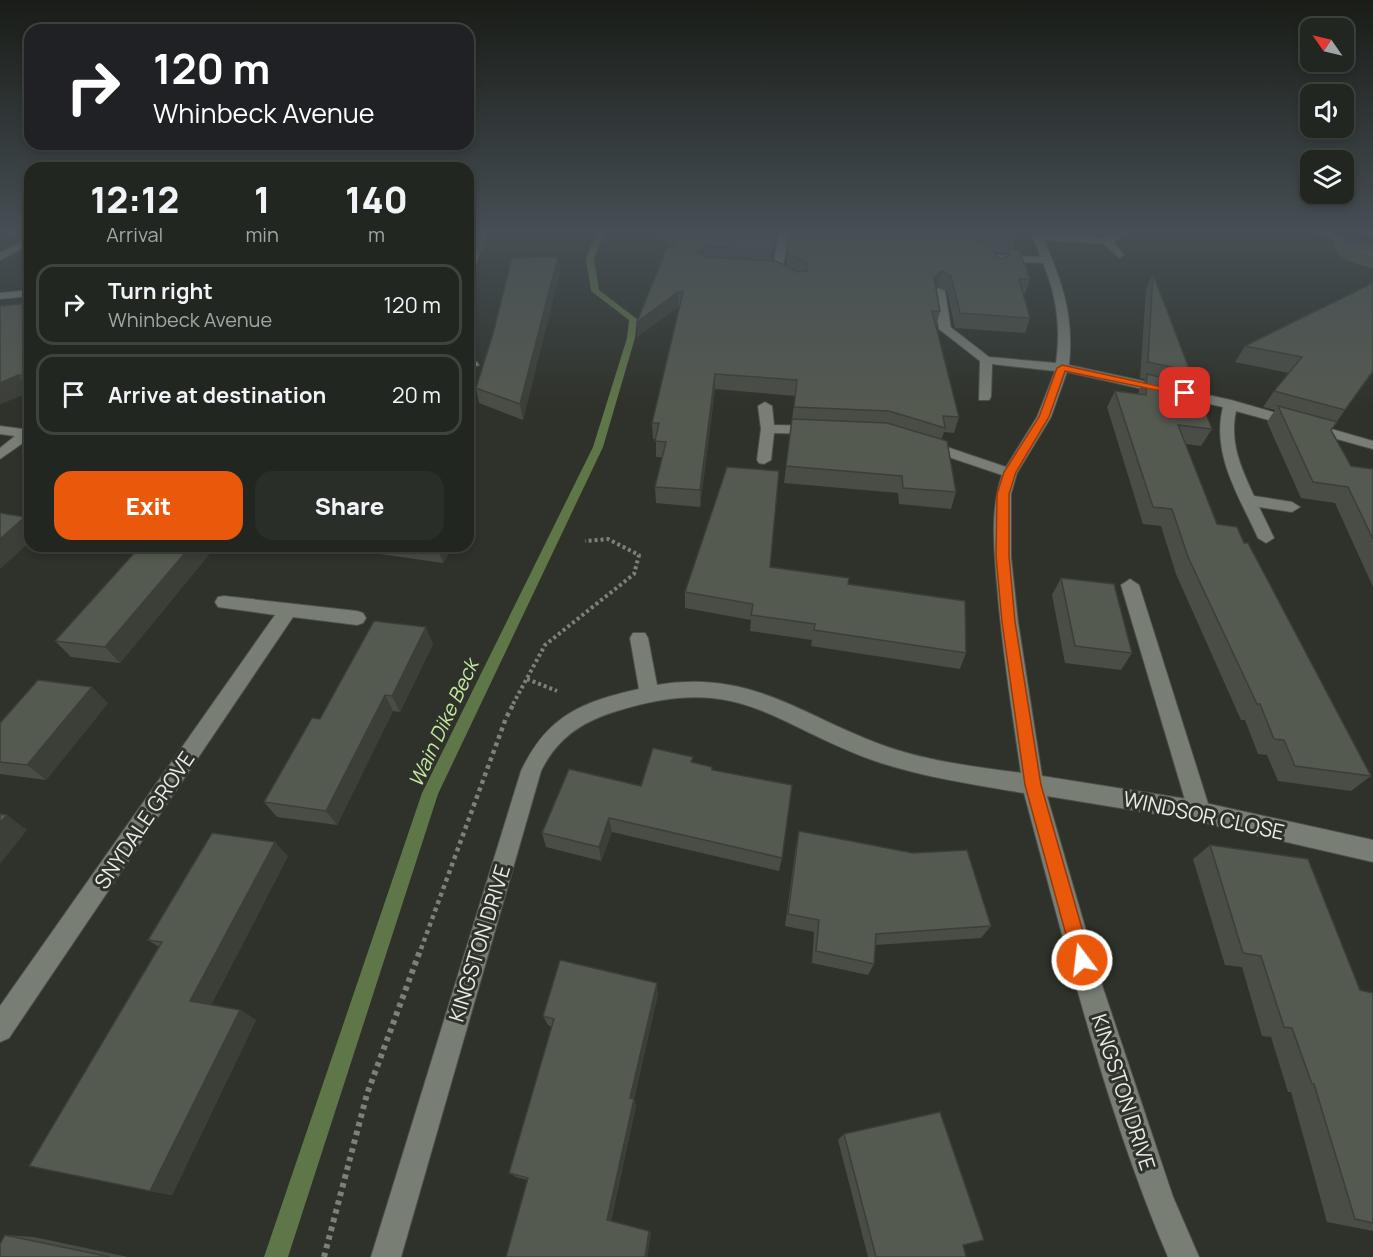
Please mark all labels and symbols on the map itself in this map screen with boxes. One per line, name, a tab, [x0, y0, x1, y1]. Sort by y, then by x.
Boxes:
north arrow	[1300, 18, 1354, 72]
pin	[1159, 367, 1210, 418]
water label: Wain Dike Beck	[402, 652, 486, 791]
street label: SNYDALE GROVE	[88, 746, 200, 894]
street label: WINDSOR CLOSE	[1121, 784, 1287, 846]
street label: KINGSTON DRIVE	[442, 861, 516, 1025]
position arrow	[1050, 928, 1114, 992]
street label: KINGSTON DRIVE	[1086, 1010, 1162, 1174]

